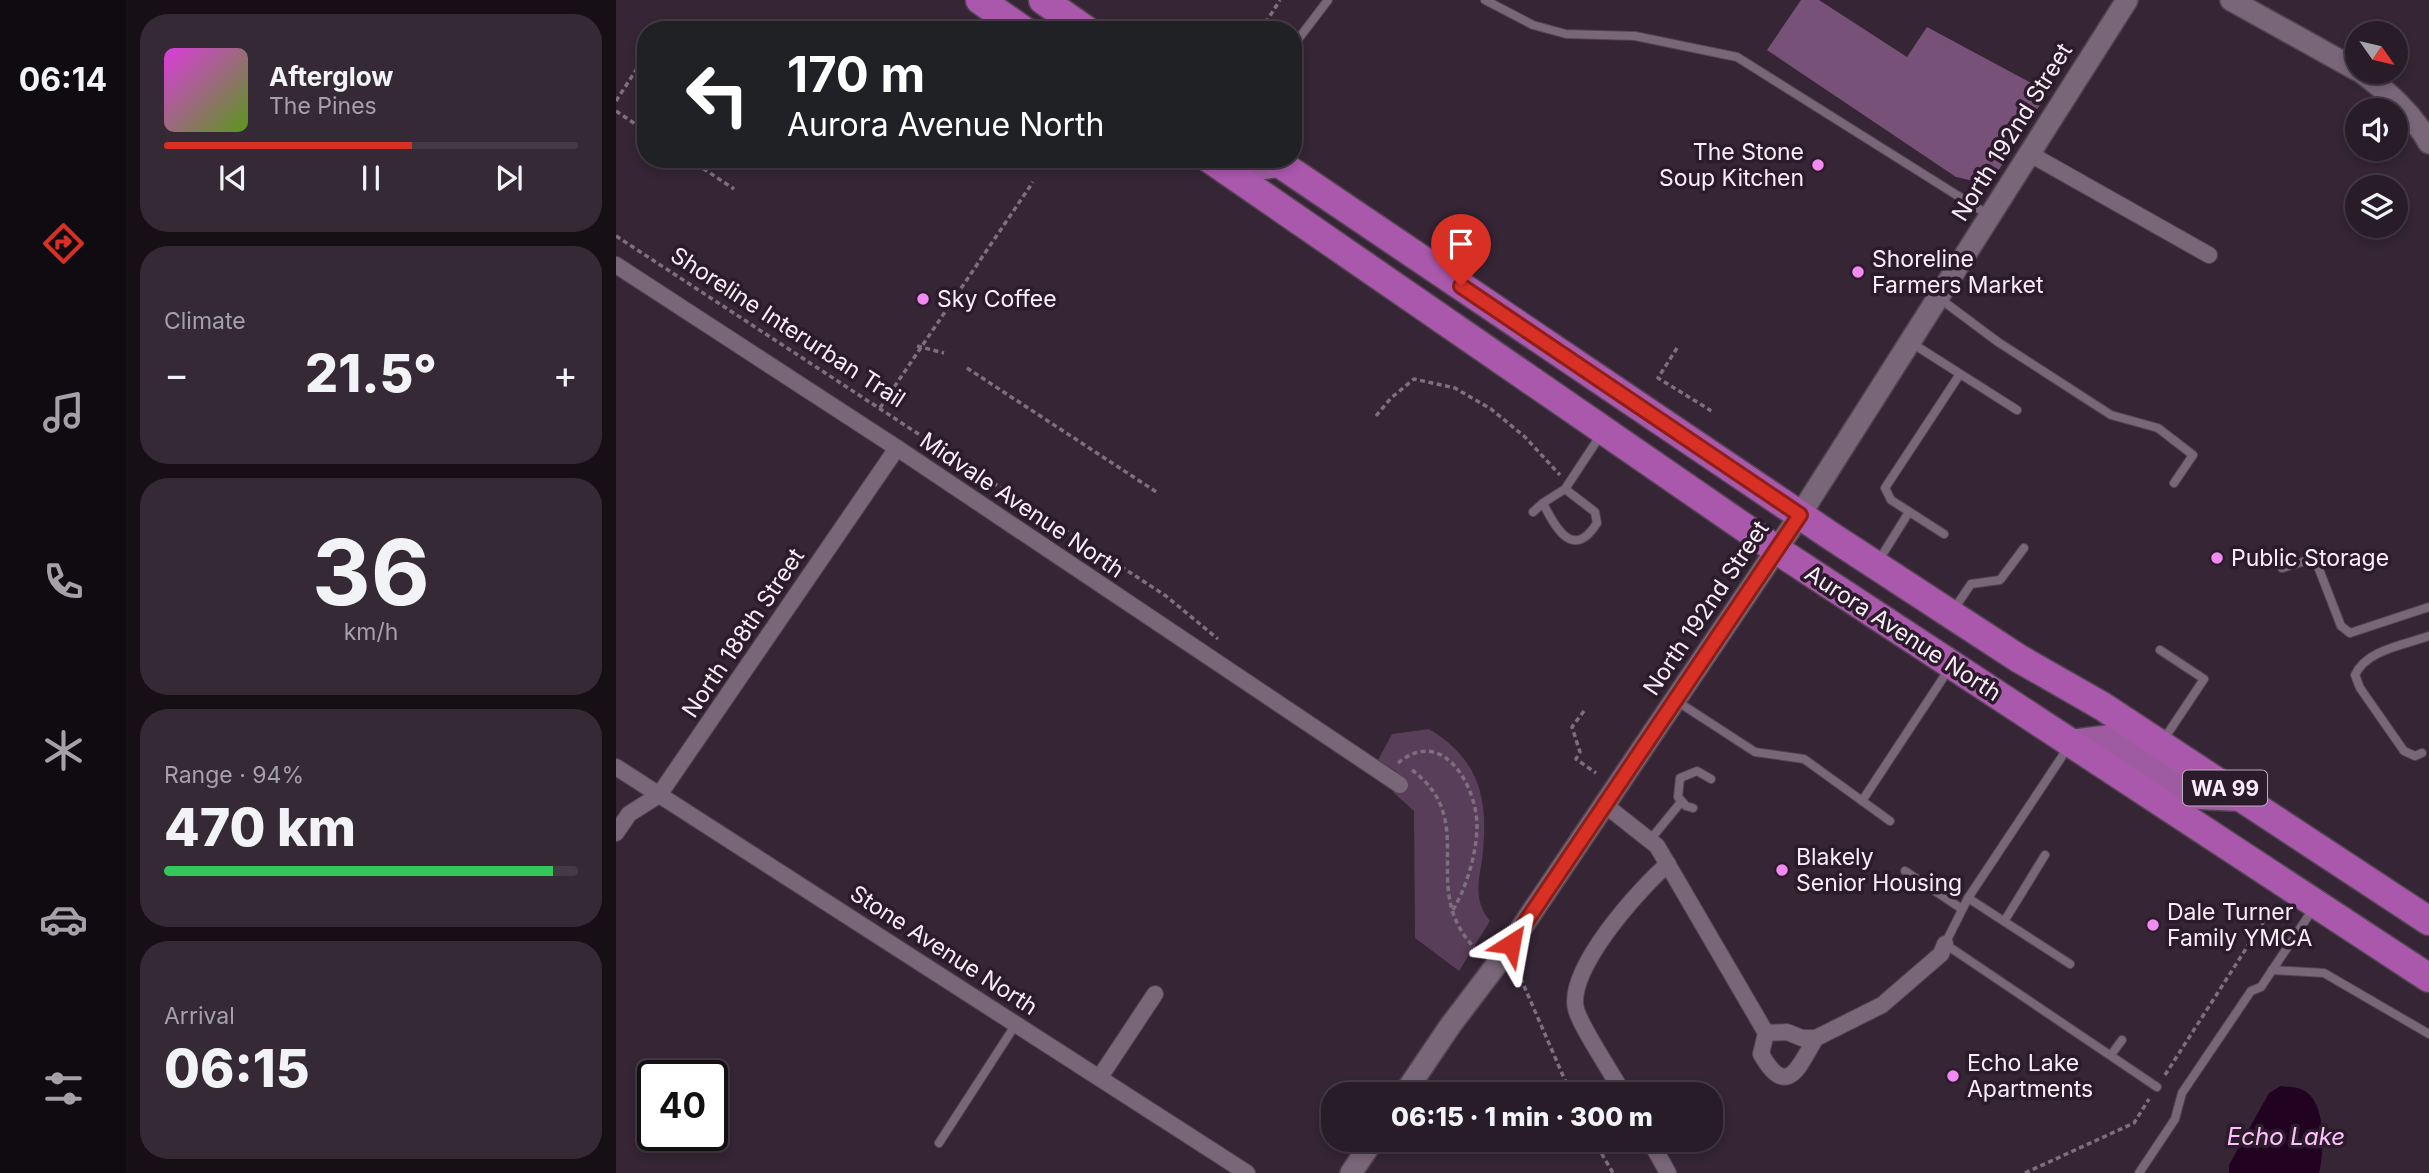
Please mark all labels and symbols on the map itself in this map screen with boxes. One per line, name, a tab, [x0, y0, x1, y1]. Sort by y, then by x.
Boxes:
north arrow	[2345, 21, 2408, 84]
street label: North 192nd Street	[1946, 38, 2078, 226]
place label: The Stone Soup Kitchen	[1659, 138, 1804, 192]
marker: The Stone Soup Kitchen	[1810, 157, 1826, 173]
pin	[1431, 214, 1491, 286]
street label: Shoreline Interurban Trail	[666, 241, 910, 413]
place label: Shoreline Farmers Market	[1872, 245, 2044, 299]
marker: Shoreline Farmers Market	[1850, 264, 1866, 280]
place label: Sky Coffee	[937, 285, 1057, 313]
marker: Sky Coffee	[915, 291, 931, 307]
street label: Midvale Avenue North	[915, 426, 1129, 584]
street label: North 192nd Street	[1637, 515, 1775, 701]
street label: North 188th Street	[676, 543, 810, 723]
place label: Public Storage	[2231, 544, 2389, 572]
marker: Public Storage	[2209, 550, 2225, 566]
street label: Aurora Avenue North	[1800, 559, 2006, 707]
road number: WA 99	[2183, 770, 2267, 806]
place label: Blakely Senior Housing	[1796, 843, 1962, 897]
marker: Blakely Senior Housing	[1774, 862, 1790, 878]
street label: Stone Avenue North	[845, 879, 1043, 1021]
place label: Dale Turner Family YMCA	[2167, 898, 2312, 952]
position arrow	[1474, 907, 1548, 981]
marker: Dale Turner Family YMCA	[2145, 917, 2161, 933]
place label: Echo Lake Apartments	[1967, 1049, 2093, 1103]
speed limit sign: 40	[637, 1060, 728, 1151]
marker: Echo Lake Apartments	[1945, 1068, 1961, 1084]
water label: Echo Lake	[2227, 1122, 2345, 1151]

